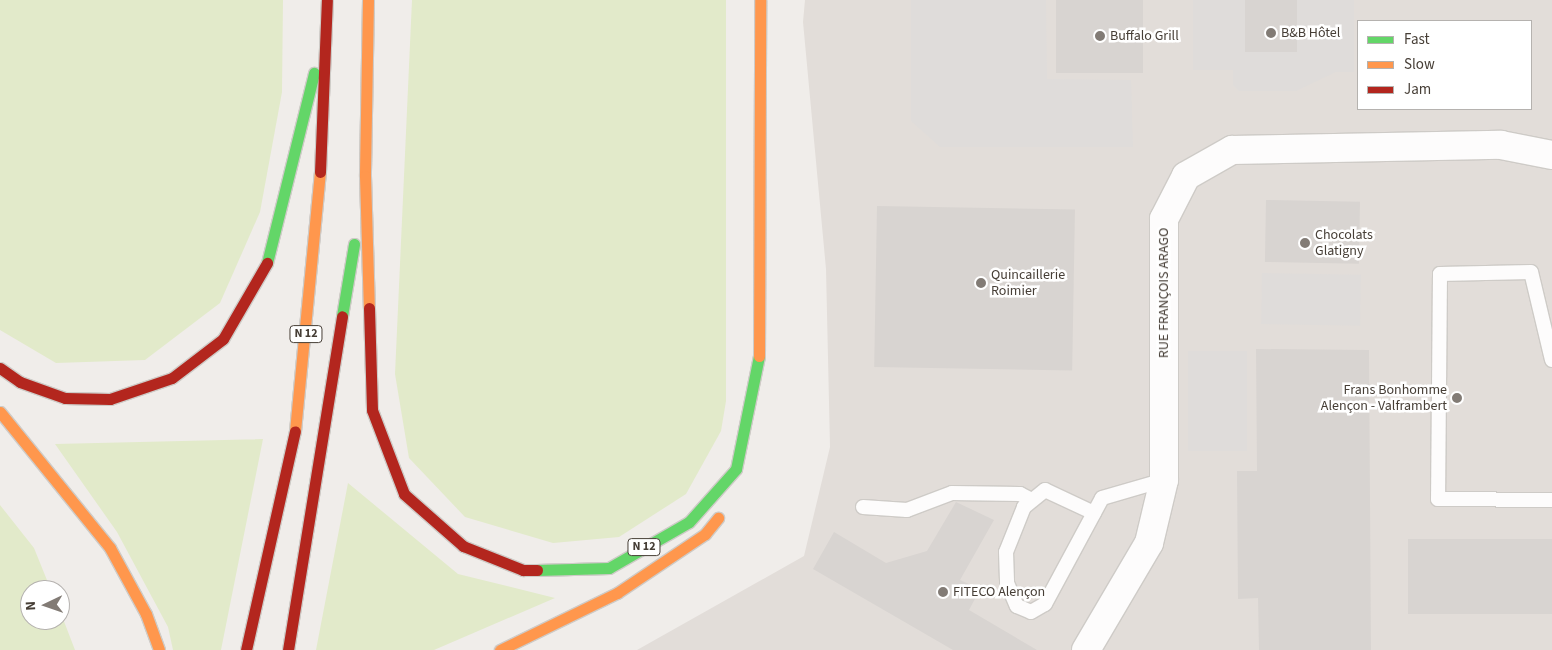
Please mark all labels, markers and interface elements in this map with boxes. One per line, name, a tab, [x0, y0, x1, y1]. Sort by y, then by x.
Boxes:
legend	[1357, 20, 1532, 110]
place label: B&B Hôtel	[1281, 25, 1340, 41]
marker: B&B Hôtel	[1265, 27, 1277, 39]
place label: Buffalo Grill	[1110, 28, 1179, 44]
text: Fast	[1404, 29, 1430, 50]
marker: Buffalo Grill	[1094, 30, 1106, 42]
text: Slow	[1404, 54, 1435, 75]
text: Jam	[1404, 79, 1431, 100]
place label: Chocolats Glatigny	[1315, 227, 1373, 260]
street label: RUE FRANÇOIS ARAGO	[1156, 228, 1172, 358]
marker: Chocolats Glatigny	[1299, 237, 1311, 249]
place label: Quincaillerie Roimier	[991, 267, 1065, 300]
marker: Quincaillerie Roimier	[975, 277, 987, 289]
road number: N 12	[288, 324, 324, 344]
place label: Frans Bonhomme Alençon - Valframbert	[1321, 382, 1447, 414]
marker: Frans Bonhomme Alençon - Valframbert	[1451, 392, 1463, 404]
road number: N 12	[626, 538, 662, 556]
north arrow	[20, 580, 70, 630]
place label: FITECO Alençon	[953, 584, 1045, 600]
marker: FITECO Alençon	[937, 586, 949, 598]
text: N	[21, 601, 41, 611]

